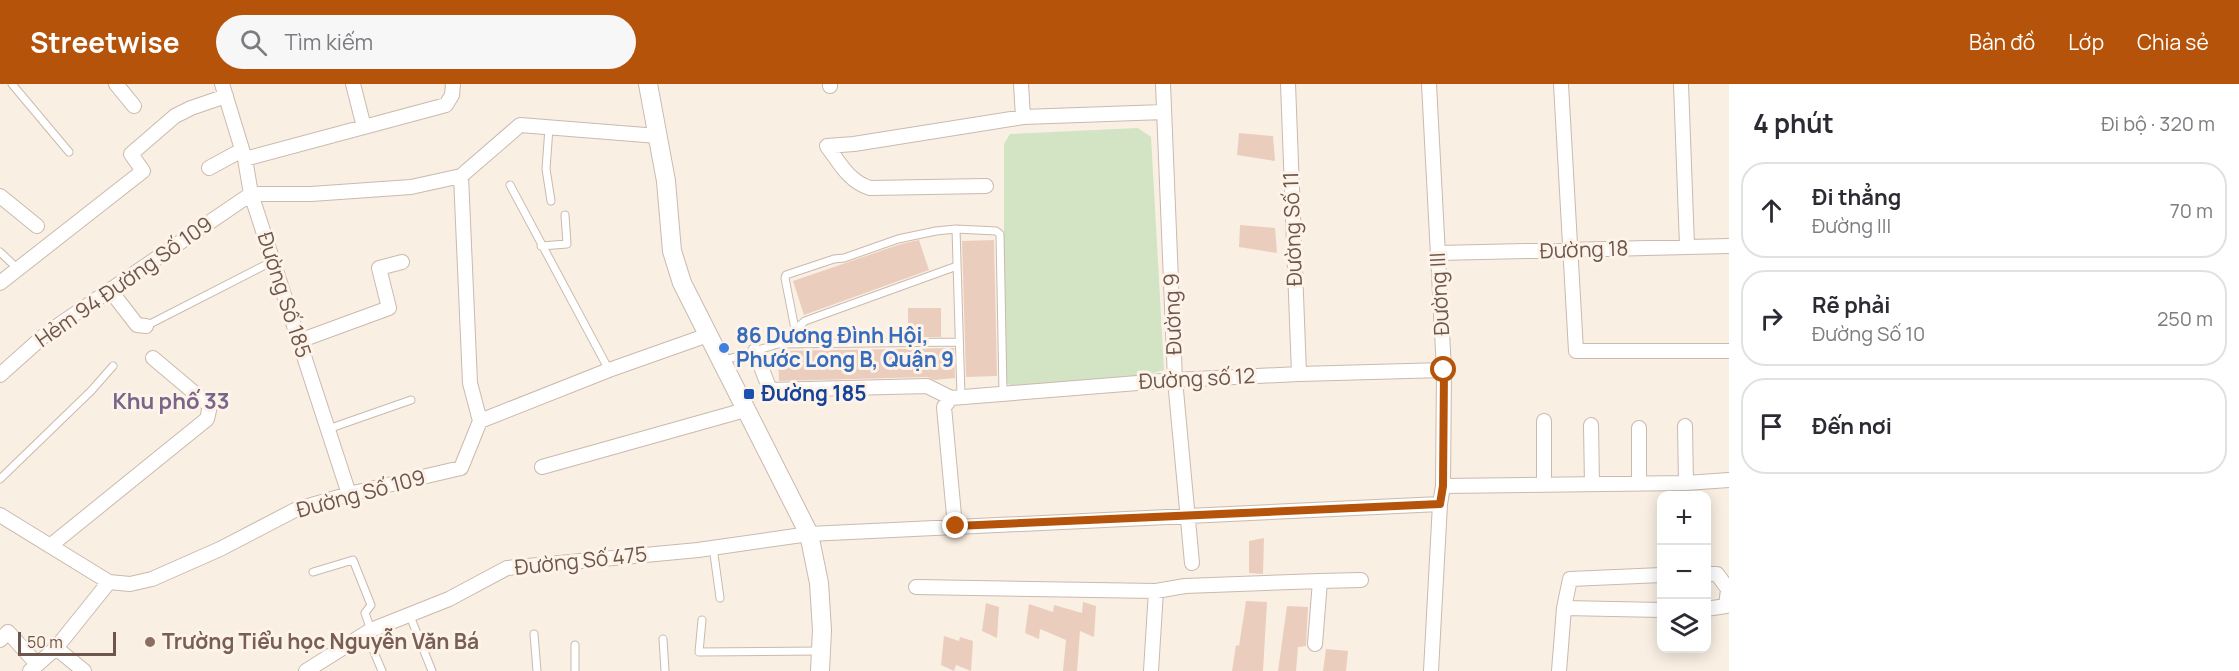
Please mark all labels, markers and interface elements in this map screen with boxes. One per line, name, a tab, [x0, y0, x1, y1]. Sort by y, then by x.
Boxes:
search box	[216, 15, 636, 69]
text: Streetwise	[30, 23, 180, 61]
icon: search	[237, 26, 270, 59]
text: Tìm kiếm	[285, 27, 373, 57]
text: Bản đồ	[1969, 28, 2035, 56]
text: Lớp	[2068, 28, 2104, 56]
text: Chia sẻ	[2137, 28, 2209, 56]
text: 4 phút	[1753, 105, 1834, 141]
text: Đi bộ · 320 m	[2101, 110, 2215, 137]
street label: Đường Số 11	[1276, 171, 1308, 287]
text: Đi thẳng	[1812, 182, 1901, 212]
icon: ahead	[1755, 194, 1788, 227]
text: 70 m	[2170, 197, 2213, 224]
street label: Hẻm 94 Đường Số 109	[29, 209, 218, 353]
text: Đường III	[1812, 212, 1891, 239]
street label: Đường Số 185	[251, 228, 318, 361]
street label: Đường 18	[1539, 233, 1629, 265]
street label: Đường III	[1423, 252, 1455, 336]
street label: Đường 9	[1157, 273, 1187, 355]
text: Rẽ phải	[1812, 290, 1890, 320]
icon: right	[1755, 302, 1788, 335]
text: 250 m	[2157, 305, 2213, 332]
text: Đường Số 10	[1812, 320, 1925, 347]
place label: 86 Dương Đình Hội, Phước Long B, Quận 9	[736, 321, 954, 373]
marker: 86 Dương Đình Hội, Phước Long B, Quận 9	[717, 341, 731, 355]
route start	[1430, 356, 1456, 382]
street label: Đường số 12	[1138, 361, 1256, 395]
place label: Đường 185	[761, 379, 867, 407]
district label: Khu phố 33	[112, 386, 230, 416]
marker: Đường 185	[742, 387, 756, 401]
icon: arrive	[1755, 410, 1788, 443]
text: Đến nơi	[1812, 411, 1892, 441]
street label: Đường Số 109	[293, 462, 428, 524]
map controls	[1657, 491, 1711, 653]
button: +	[1657, 491, 1711, 545]
route end	[942, 512, 968, 538]
street label: Đường Số 475	[513, 539, 648, 581]
button: −	[1657, 545, 1711, 599]
button: layers	[1657, 599, 1711, 653]
place label: Trường Tiểu học Nguyễn Văn Bá	[162, 627, 479, 655]
scale bar	[18, 629, 116, 656]
text: 50 m	[27, 631, 63, 653]
marker: Trường Tiểu học Nguyễn Văn Bá	[143, 635, 157, 649]

